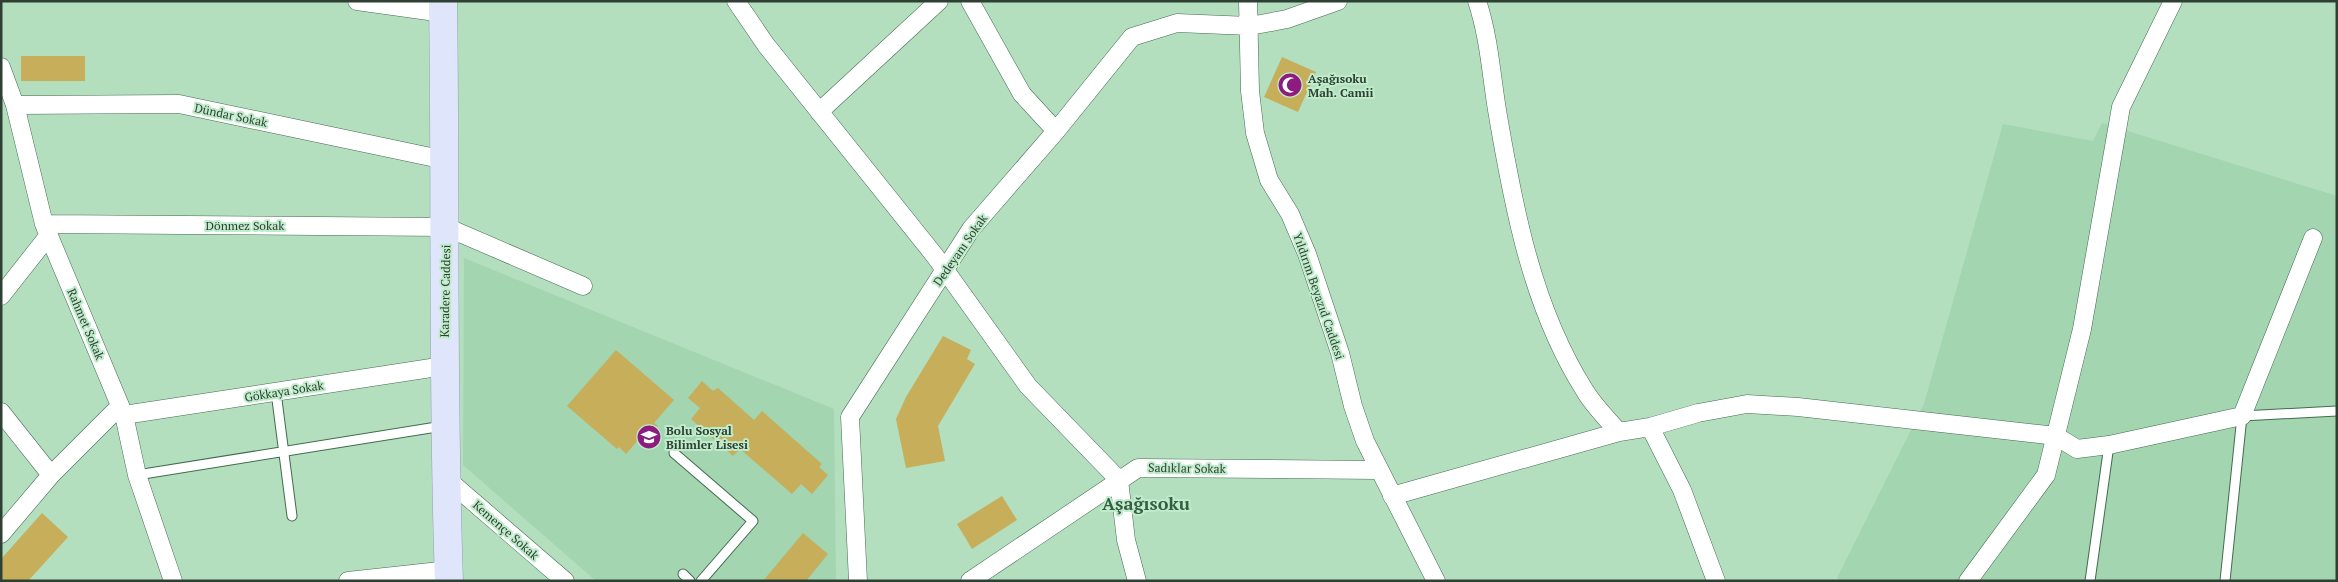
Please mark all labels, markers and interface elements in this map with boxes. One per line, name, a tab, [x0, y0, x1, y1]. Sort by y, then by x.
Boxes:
place label: Aşağısoku Mah. Camii	[1308, 71, 1373, 100]
mosque icon: Aşağısoku Mah. Camii	[1277, 72, 1303, 98]
street label: Dündar Sokak	[193, 100, 270, 130]
street label: Dedeyanı Sokak	[930, 211, 991, 289]
street label: Dönmez Sokak	[206, 218, 285, 233]
street label: Yıldırım Beyazıd Caddesi	[1290, 231, 1348, 362]
street label: Karadere Caddesi	[437, 244, 453, 337]
street label: Rahmet Sokak	[64, 286, 108, 363]
street label: Gökkaya Sokak	[243, 377, 325, 405]
place label: Bolu Sosyal Bilimler Lisesi	[666, 423, 748, 452]
school or university icon: Bolu Sosyal Bilimler Lisesi	[636, 424, 662, 450]
street label: Sadıklar Sokak	[1148, 460, 1227, 476]
district label: Aşağısoku	[1102, 491, 1190, 515]
street label: Kemençe Sokak	[470, 497, 543, 563]

